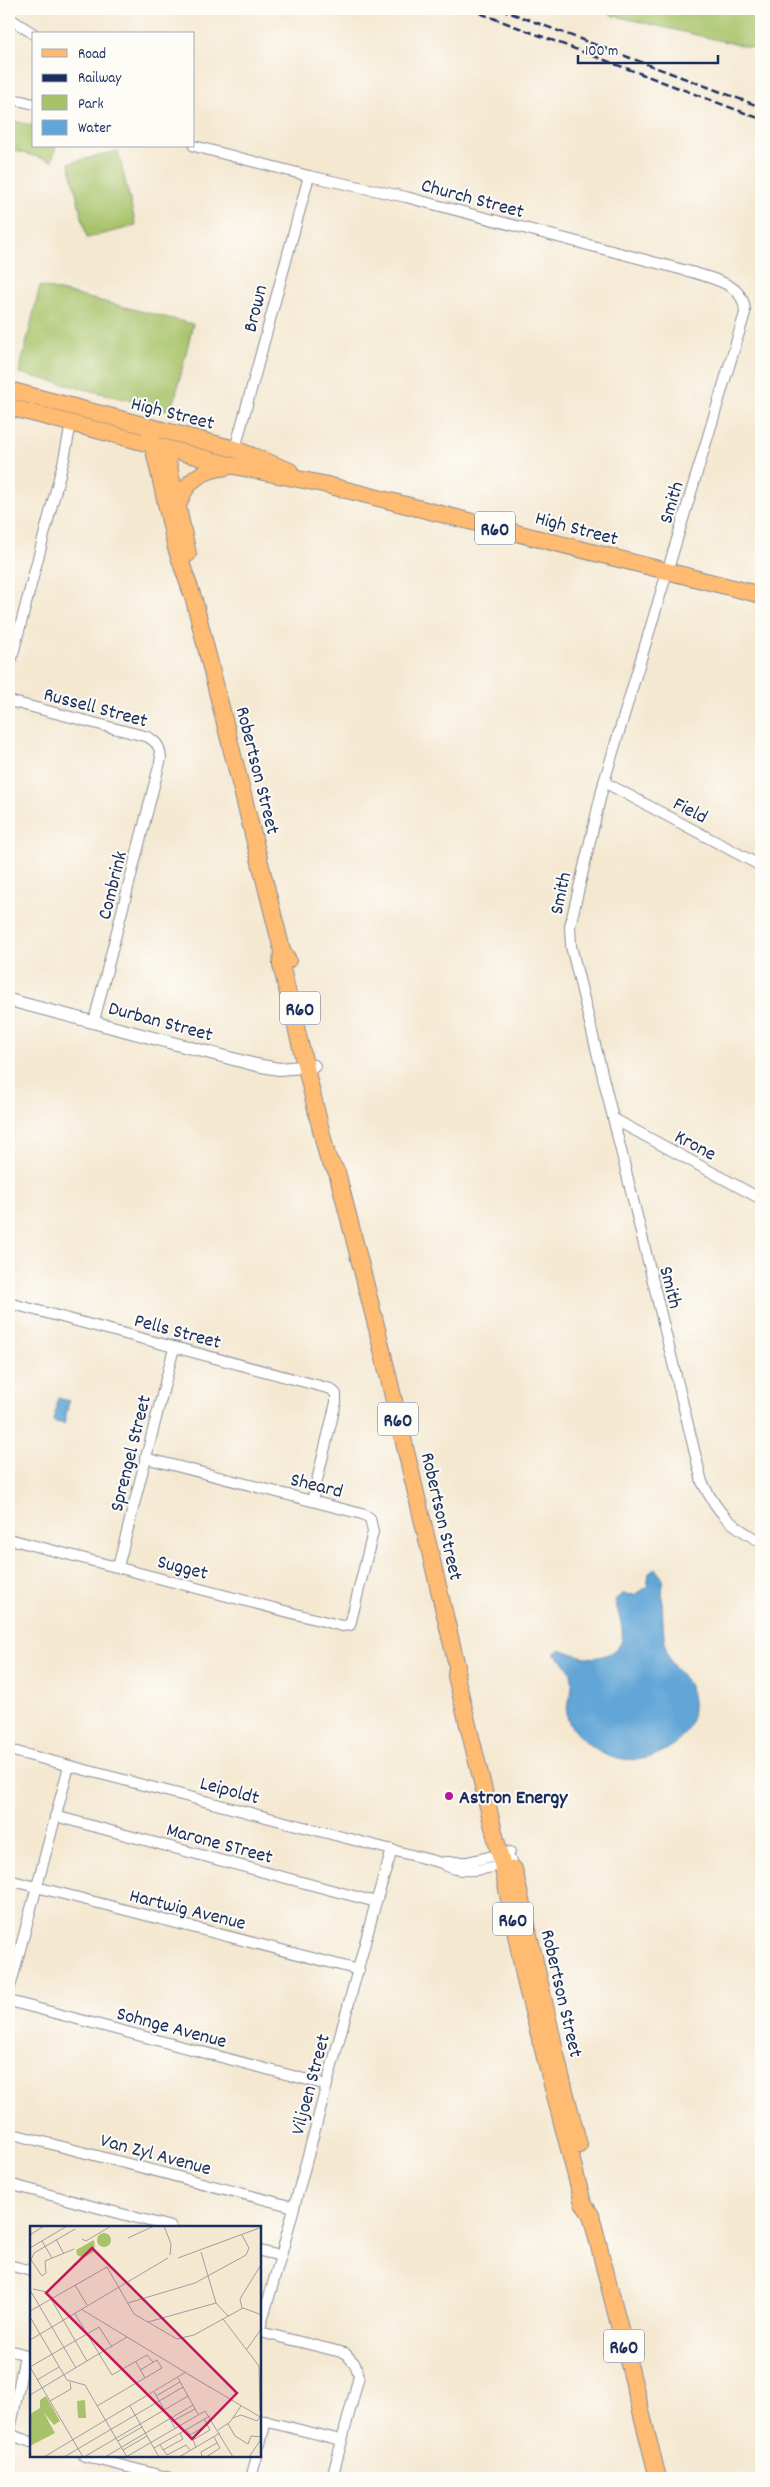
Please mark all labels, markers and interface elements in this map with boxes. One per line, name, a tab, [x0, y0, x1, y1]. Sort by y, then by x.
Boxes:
legend	[32, 32, 195, 148]
scale bar	[578, 32, 718, 64]
text: 100 m	[585, 41, 618, 63]
text: Road	[78, 44, 106, 66]
text: Railway	[78, 68, 122, 90]
text: Park	[78, 94, 104, 116]
text: Water	[78, 118, 112, 140]
street label: Church Street	[418, 173, 527, 227]
street label: Brown	[238, 282, 276, 335]
street label: High Street	[128, 391, 217, 439]
street label: Smith	[653, 478, 693, 527]
street label: High Street	[532, 505, 621, 554]
road number: R60	[475, 512, 515, 544]
street label: Russell Street	[40, 682, 150, 736]
street label: Robertson Street	[227, 704, 285, 837]
street label: Field	[667, 791, 712, 832]
street label: Combrink	[92, 849, 136, 923]
street label: Smith	[544, 870, 580, 917]
road number: R60	[280, 991, 320, 1024]
street label: Durban Street	[105, 996, 215, 1050]
street label: Krone	[669, 1124, 721, 1169]
street label: Smith	[650, 1264, 688, 1312]
street label: Pells Street	[131, 1308, 224, 1358]
street label: Sprengel Street	[104, 1393, 160, 1515]
road number: R60	[378, 1402, 418, 1436]
street label: Robertson Street	[412, 1450, 468, 1583]
street label: Sheard	[287, 1467, 345, 1507]
street label: Sugget	[154, 1549, 210, 1589]
street label: Leipoldt	[196, 1771, 262, 1813]
place label: Astron Energy	[459, 1785, 568, 1813]
marker: Astron Energy	[443, 1790, 455, 1802]
street label: Marone STreet	[163, 1817, 276, 1873]
street label: Hartwig Avenue	[126, 1883, 249, 1939]
road number: R60	[493, 1902, 533, 1936]
street label: Robertson Street	[532, 1927, 588, 2060]
street label: Sohnge Avenue	[113, 2001, 230, 2057]
street label: Viljoen Street	[285, 2031, 339, 2138]
street label: Van Zyl Avenue	[97, 2128, 214, 2184]
inset map	[30, 2226, 261, 2457]
road number: R60	[604, 2330, 644, 2362]

